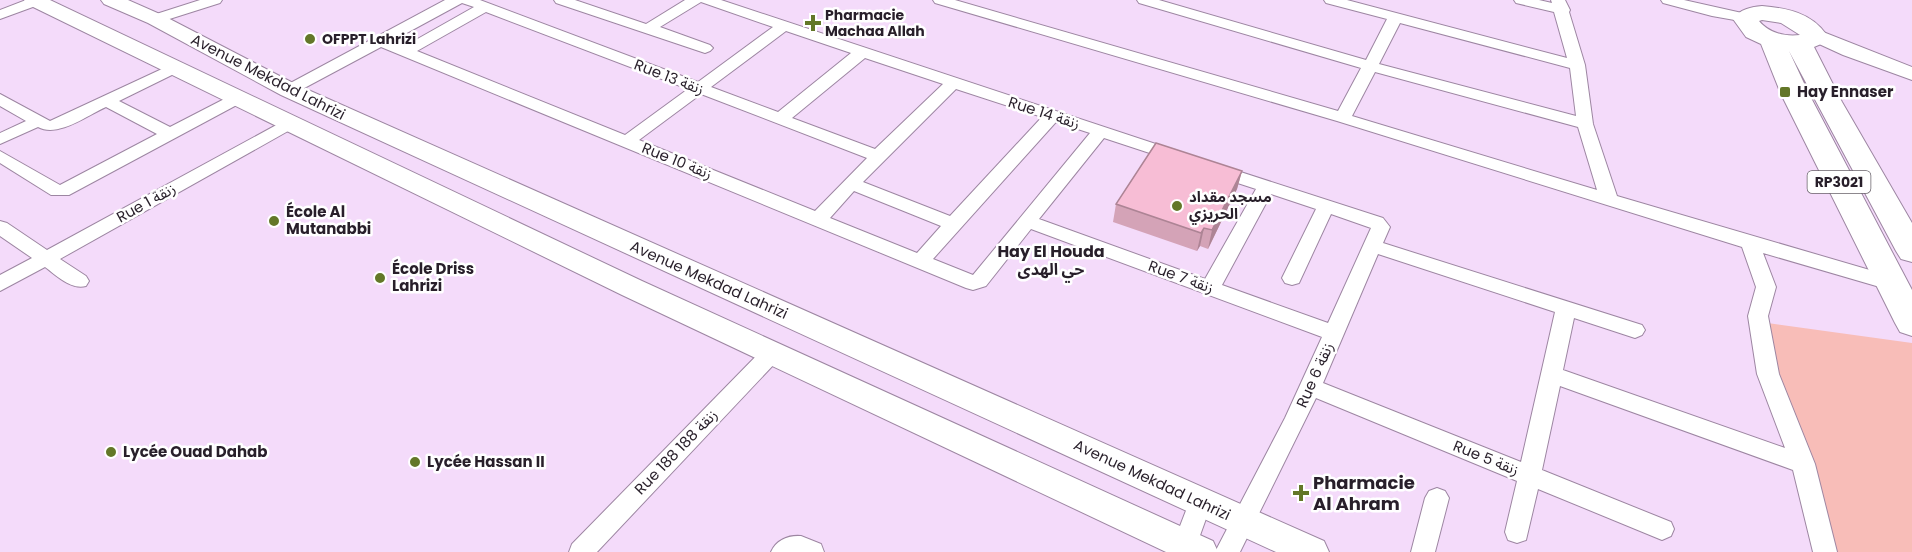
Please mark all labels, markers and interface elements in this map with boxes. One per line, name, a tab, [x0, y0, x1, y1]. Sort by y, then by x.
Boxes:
place label: Pharmacie Machaa Allah	[825, 5, 925, 41]
marker: Pharmacie Machaa Allah	[806, 16, 820, 30]
street label: Avenue Mekdad Lahrizi	[187, 28, 349, 125]
place label: OFPPT Lahrizi	[322, 29, 416, 49]
marker: OFPPT Lahrizi	[303, 32, 317, 46]
street label: Rue 13 زنقة	[631, 54, 707, 100]
place label: Hay Ennaser	[1797, 81, 1894, 102]
marker: Hay Ennaser	[1778, 85, 1792, 99]
street label: Rue 14 زنقة	[1006, 91, 1083, 134]
street label: Rue 10 زنقة	[639, 137, 715, 184]
road number: RP3021	[1808, 171, 1870, 193]
street label: Rue 1 زنقة	[112, 178, 179, 227]
place label: مسجد مقداد الحريزي	[1189, 186, 1272, 225]
marker: مسجد مقداد الحريزي	[1170, 199, 1184, 213]
place label: École Al Mutanabbi	[286, 201, 371, 239]
marker: École Al Mutanabbi	[267, 214, 281, 228]
street label: Avenue Mekdad Lahrizi	[627, 235, 791, 324]
district label: Hay El Houda حي الهدى	[997, 240, 1105, 283]
street label: Rue 7 زنقة	[1146, 255, 1217, 298]
place label: École Driss Lahrizi	[392, 258, 474, 296]
marker: École Driss Lahrizi	[373, 271, 387, 285]
street label: Rue 6 زنقة	[1291, 339, 1338, 411]
street label: Rue 188 زنقة 188	[629, 404, 722, 499]
street label: Avenue Mekdad Lahrizi	[1070, 434, 1234, 525]
street label: Rue 5 زنقة	[1450, 435, 1522, 480]
place label: Lycée Ouad Dahab	[123, 441, 267, 462]
marker: Lycée Ouad Dahab	[104, 445, 118, 459]
place label: Lycée Hassan II	[427, 451, 545, 472]
marker: Lycée Hassan II	[408, 455, 422, 469]
place label: Pharmacie Al Ahram	[1313, 470, 1415, 516]
marker: Pharmacie Al Ahram	[1294, 486, 1308, 500]

